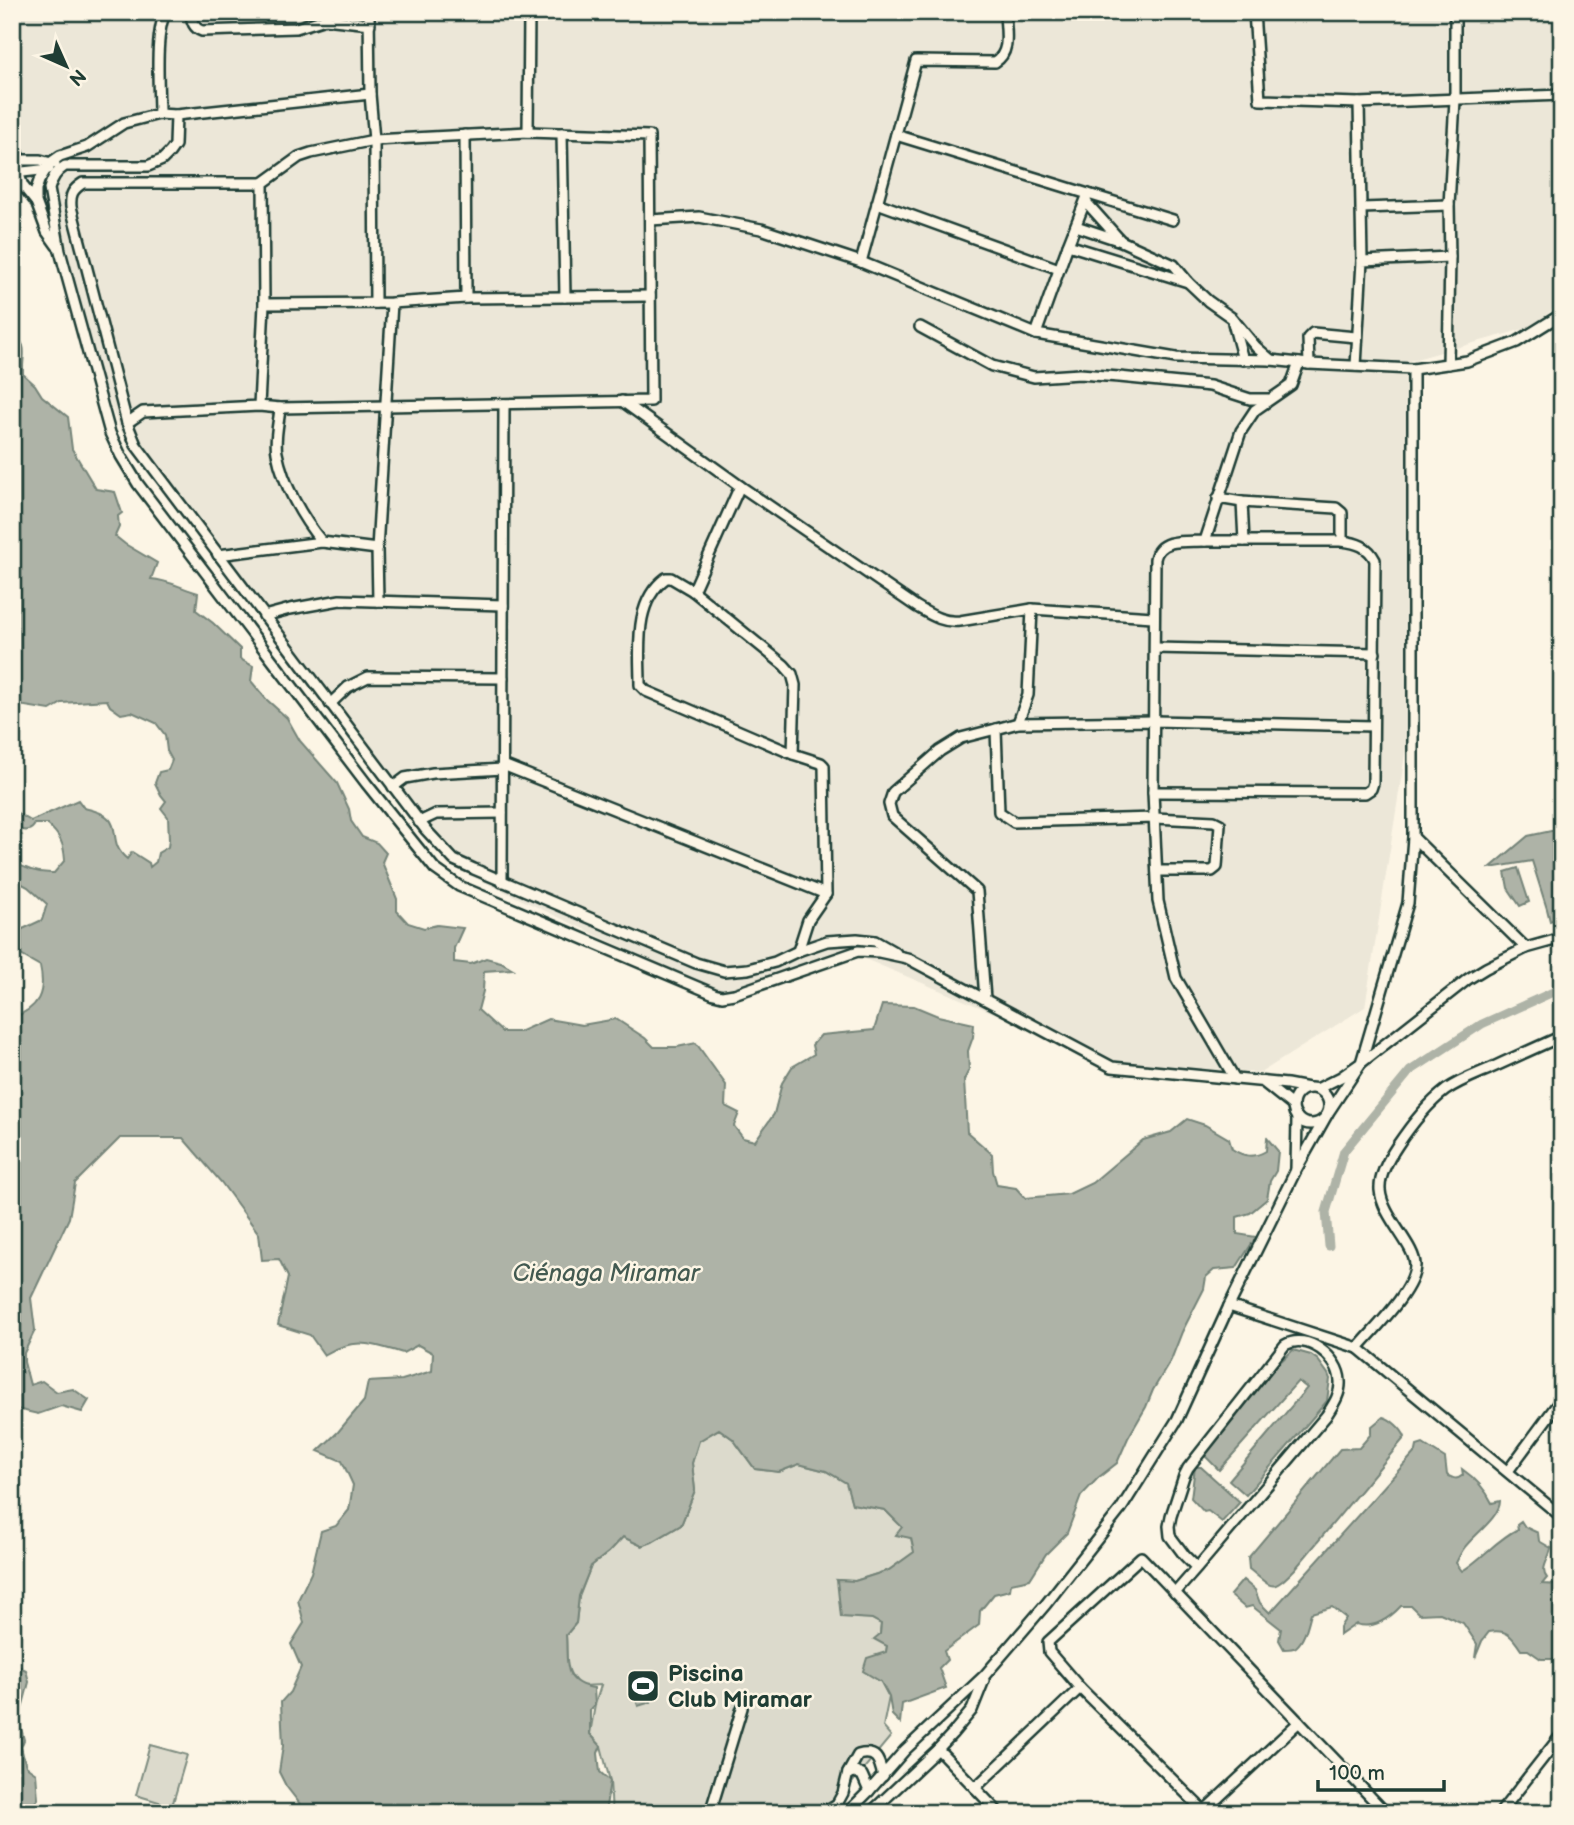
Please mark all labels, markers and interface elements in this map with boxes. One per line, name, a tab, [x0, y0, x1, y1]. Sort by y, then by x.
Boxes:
north arrow	[32, 32, 102, 102]
text: N	[64, 64, 90, 90]
water label: Ciénaga Miramar	[512, 1259, 702, 1288]
place label: Piscina Club Miramar	[668, 1660, 813, 1714]
sports icon: Piscina Club Miramar	[624, 1667, 662, 1705]
scale bar	[1318, 1748, 1444, 1792]
text: 100 m	[1329, 1761, 1385, 1786]

